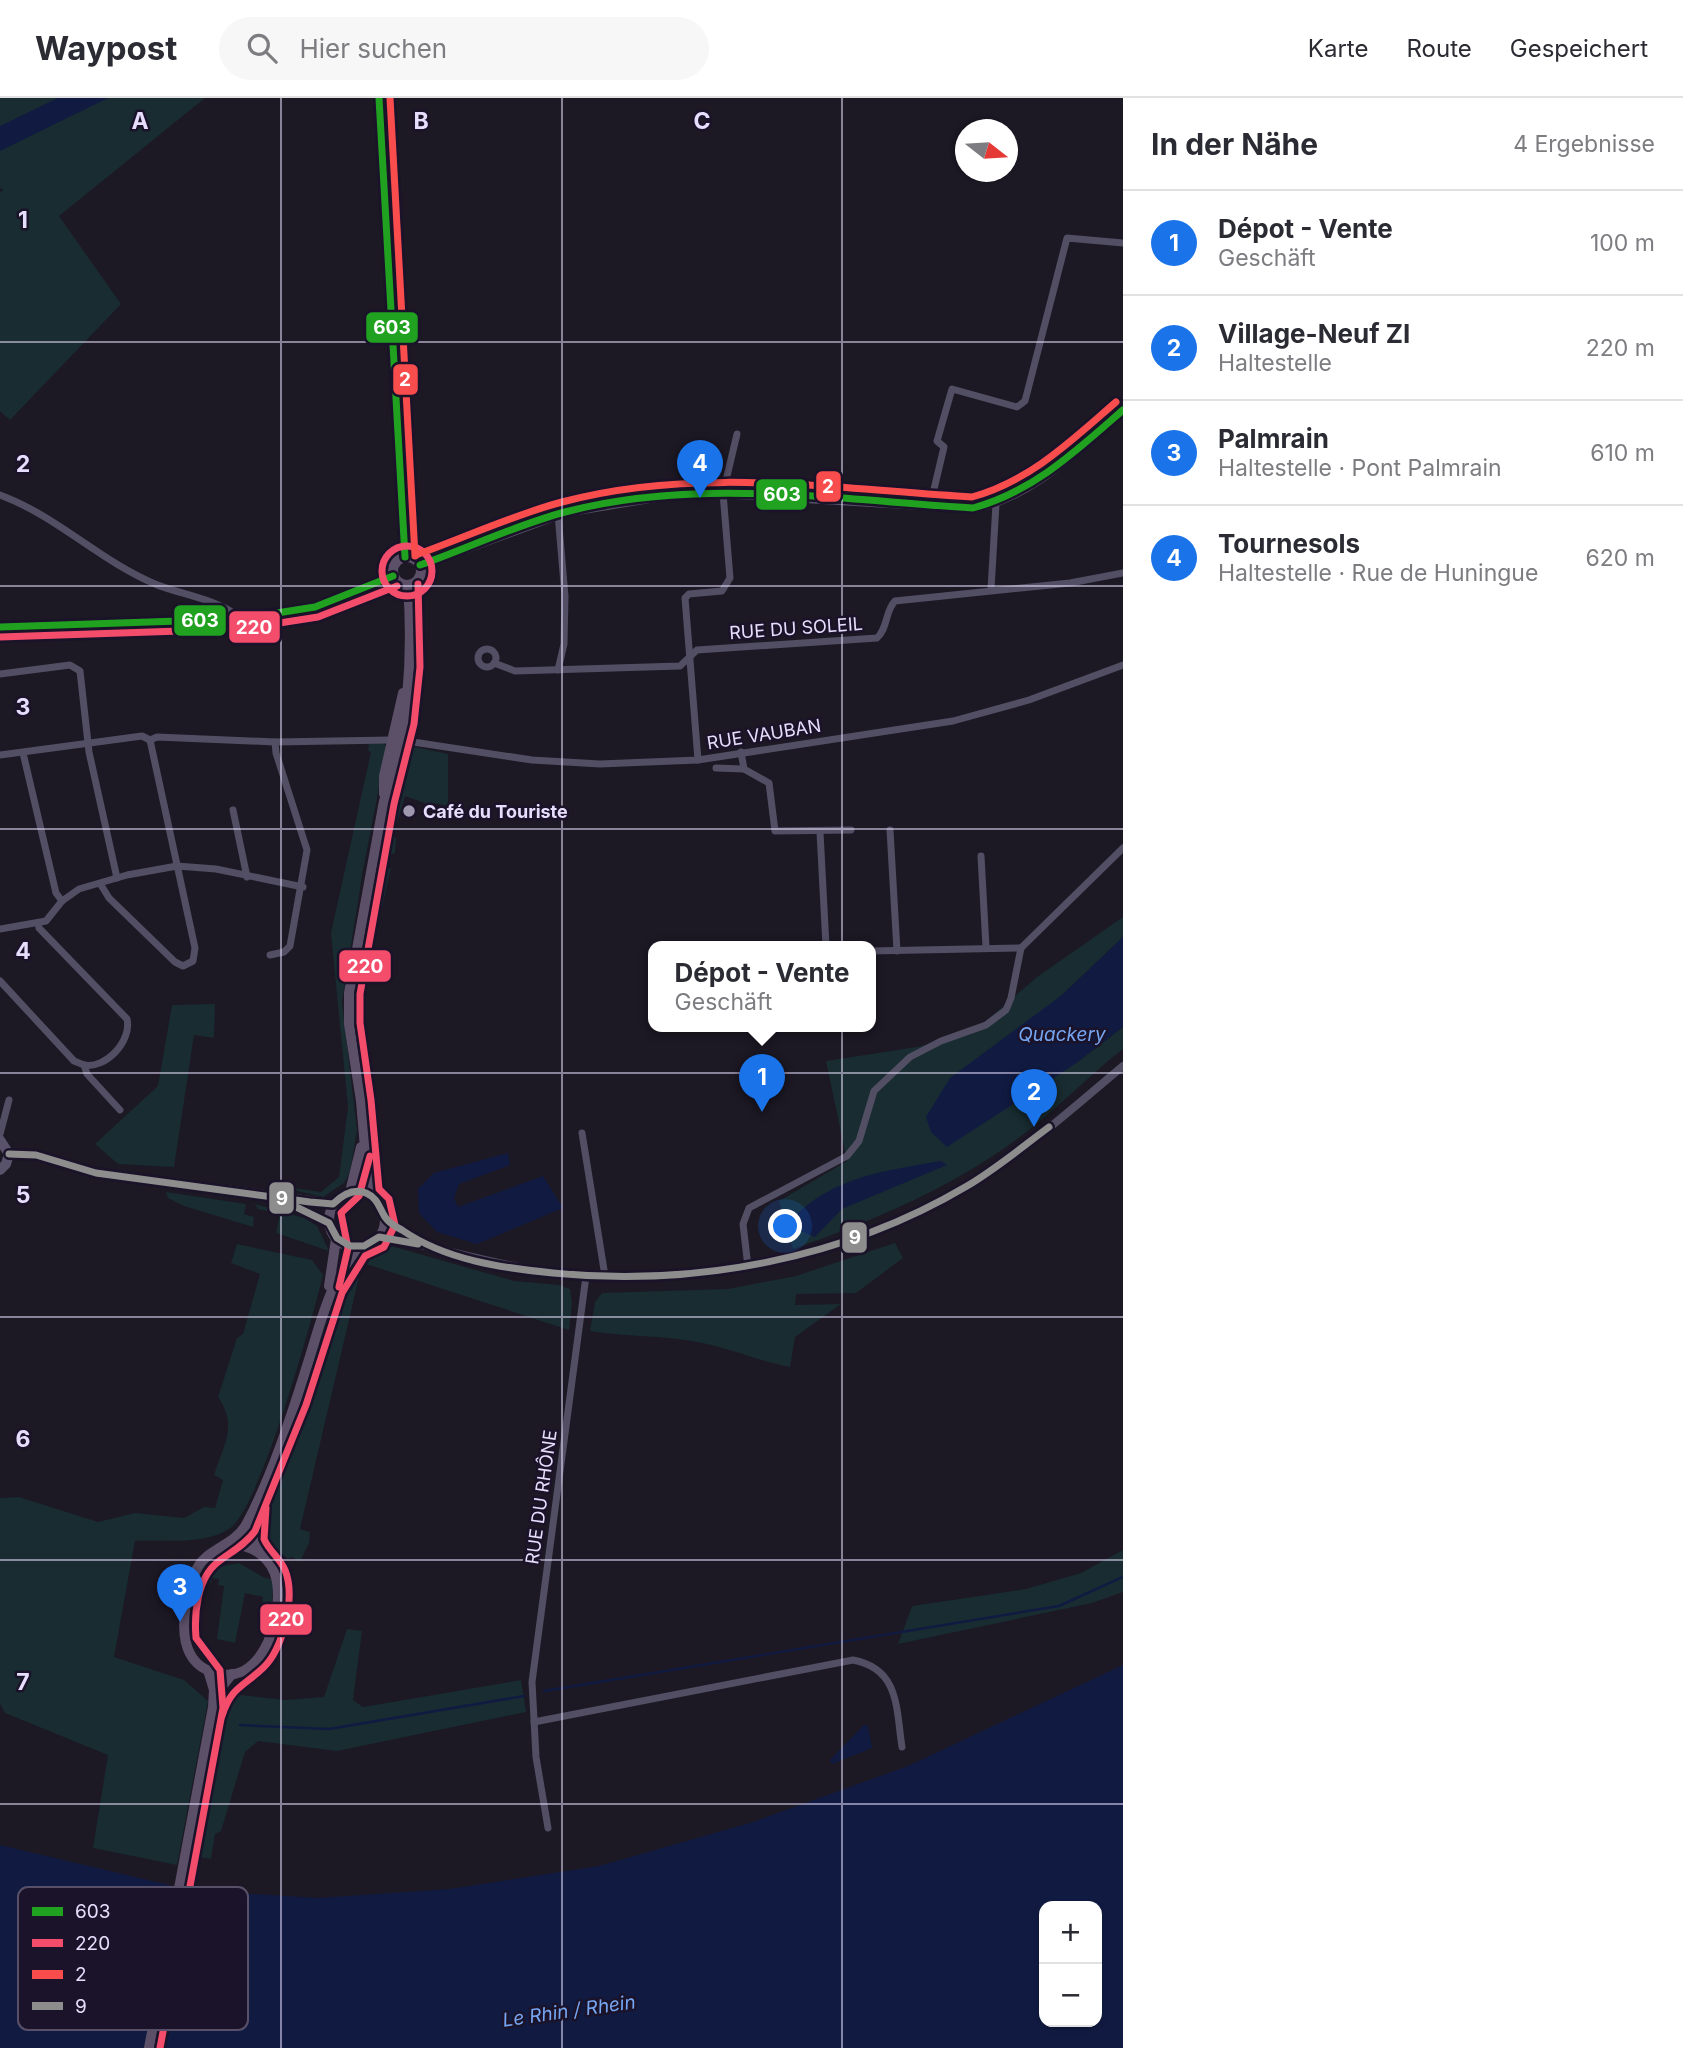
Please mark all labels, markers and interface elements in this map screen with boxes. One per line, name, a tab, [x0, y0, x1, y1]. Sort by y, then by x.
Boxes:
search box	[219, 17, 709, 80]
text: Waypost	[35, 28, 177, 68]
icon: search	[243, 29, 281, 67]
text: Hier suchen	[299, 33, 447, 64]
text: Karte	[1308, 34, 1368, 63]
text: Route	[1406, 34, 1472, 63]
text: Gespeichert	[1510, 34, 1648, 63]
text: A	[131, 107, 149, 135]
text: B	[413, 107, 429, 135]
text: C	[693, 107, 711, 135]
north arrow	[955, 119, 1018, 182]
text: In der Nähe	[1151, 126, 1318, 162]
text: 4 Ergebnisse	[1513, 130, 1655, 158]
text: 1	[18, 206, 28, 234]
text: Dépot - Vente	[1218, 213, 1393, 244]
text: 1	[1169, 229, 1179, 257]
text: 100 m	[1590, 229, 1655, 257]
text: Geschäft	[1218, 244, 1316, 272]
line badge: 603	[365, 311, 419, 344]
text: 603	[373, 316, 411, 339]
text: Village-Neuf ZI	[1218, 318, 1410, 349]
text: 2	[1167, 334, 1181, 362]
text: 220 m	[1586, 334, 1655, 362]
text: Haltestelle	[1218, 349, 1332, 377]
line badge: 2	[392, 363, 419, 396]
text: 2	[399, 368, 411, 391]
text: Palmrain	[1218, 423, 1329, 454]
text: 3	[1167, 439, 1181, 467]
text: 610 m	[1590, 439, 1655, 467]
pin: 4	[677, 440, 723, 498]
text: 2	[16, 450, 30, 478]
text: Haltestelle · Pont Palmrain	[1218, 454, 1502, 482]
line badge: 2	[815, 470, 842, 503]
text: 2	[822, 475, 834, 498]
line badge: 603	[755, 478, 808, 511]
text: 603	[763, 483, 801, 506]
text: Tournesols	[1218, 528, 1360, 559]
text: 4	[1166, 544, 1182, 572]
text: 620 m	[1586, 544, 1655, 572]
text: Haltestelle · Rue de Huningue	[1218, 559, 1538, 587]
line badge: 603	[173, 604, 227, 637]
text: 603	[181, 609, 219, 632]
line badge: 220	[228, 610, 281, 644]
street label: RUE DU SOLEIL	[729, 613, 863, 643]
text: 220	[236, 616, 272, 639]
text: 3	[16, 693, 30, 721]
street label: RUE VAUBAN	[705, 715, 823, 753]
place label: Café du Touriste	[423, 801, 568, 822]
marker: Café du Touriste	[401, 803, 417, 819]
text: 4	[15, 937, 31, 965]
popup	[648, 941, 876, 1032]
line badge: 220	[338, 949, 392, 983]
text: 220	[347, 955, 383, 978]
text: Dépot - Vente	[675, 957, 849, 988]
text: Geschäft	[675, 988, 772, 1016]
water label: Quackery	[1018, 1023, 1107, 1046]
pin: 1	[739, 1054, 785, 1112]
pin: 2	[1011, 1069, 1057, 1127]
text: 5	[16, 1181, 30, 1209]
line badge: 9	[268, 1181, 295, 1215]
text: 9	[276, 1187, 288, 1210]
your location	[768, 1209, 802, 1243]
line badge: 9	[841, 1221, 868, 1254]
text: 9	[849, 1226, 861, 1249]
text: 6	[16, 1425, 30, 1453]
street label: RUE DU RHÔNE	[520, 1428, 561, 1566]
pin: 3	[157, 1564, 203, 1622]
line badge: 220	[259, 1603, 313, 1636]
text: 220	[268, 1608, 304, 1631]
text: 7	[16, 1668, 30, 1696]
legend	[18, 1887, 248, 2030]
text: 603	[75, 1900, 111, 1923]
map controls	[1039, 1901, 1102, 2027]
button: +	[1039, 1901, 1102, 1964]
text: 220	[75, 1932, 110, 1955]
text: 2	[75, 1963, 87, 1986]
button: −	[1039, 1964, 1102, 2027]
water label: Le Rhin / Rhein	[501, 1990, 637, 2032]
text: 9	[75, 1995, 87, 2018]

